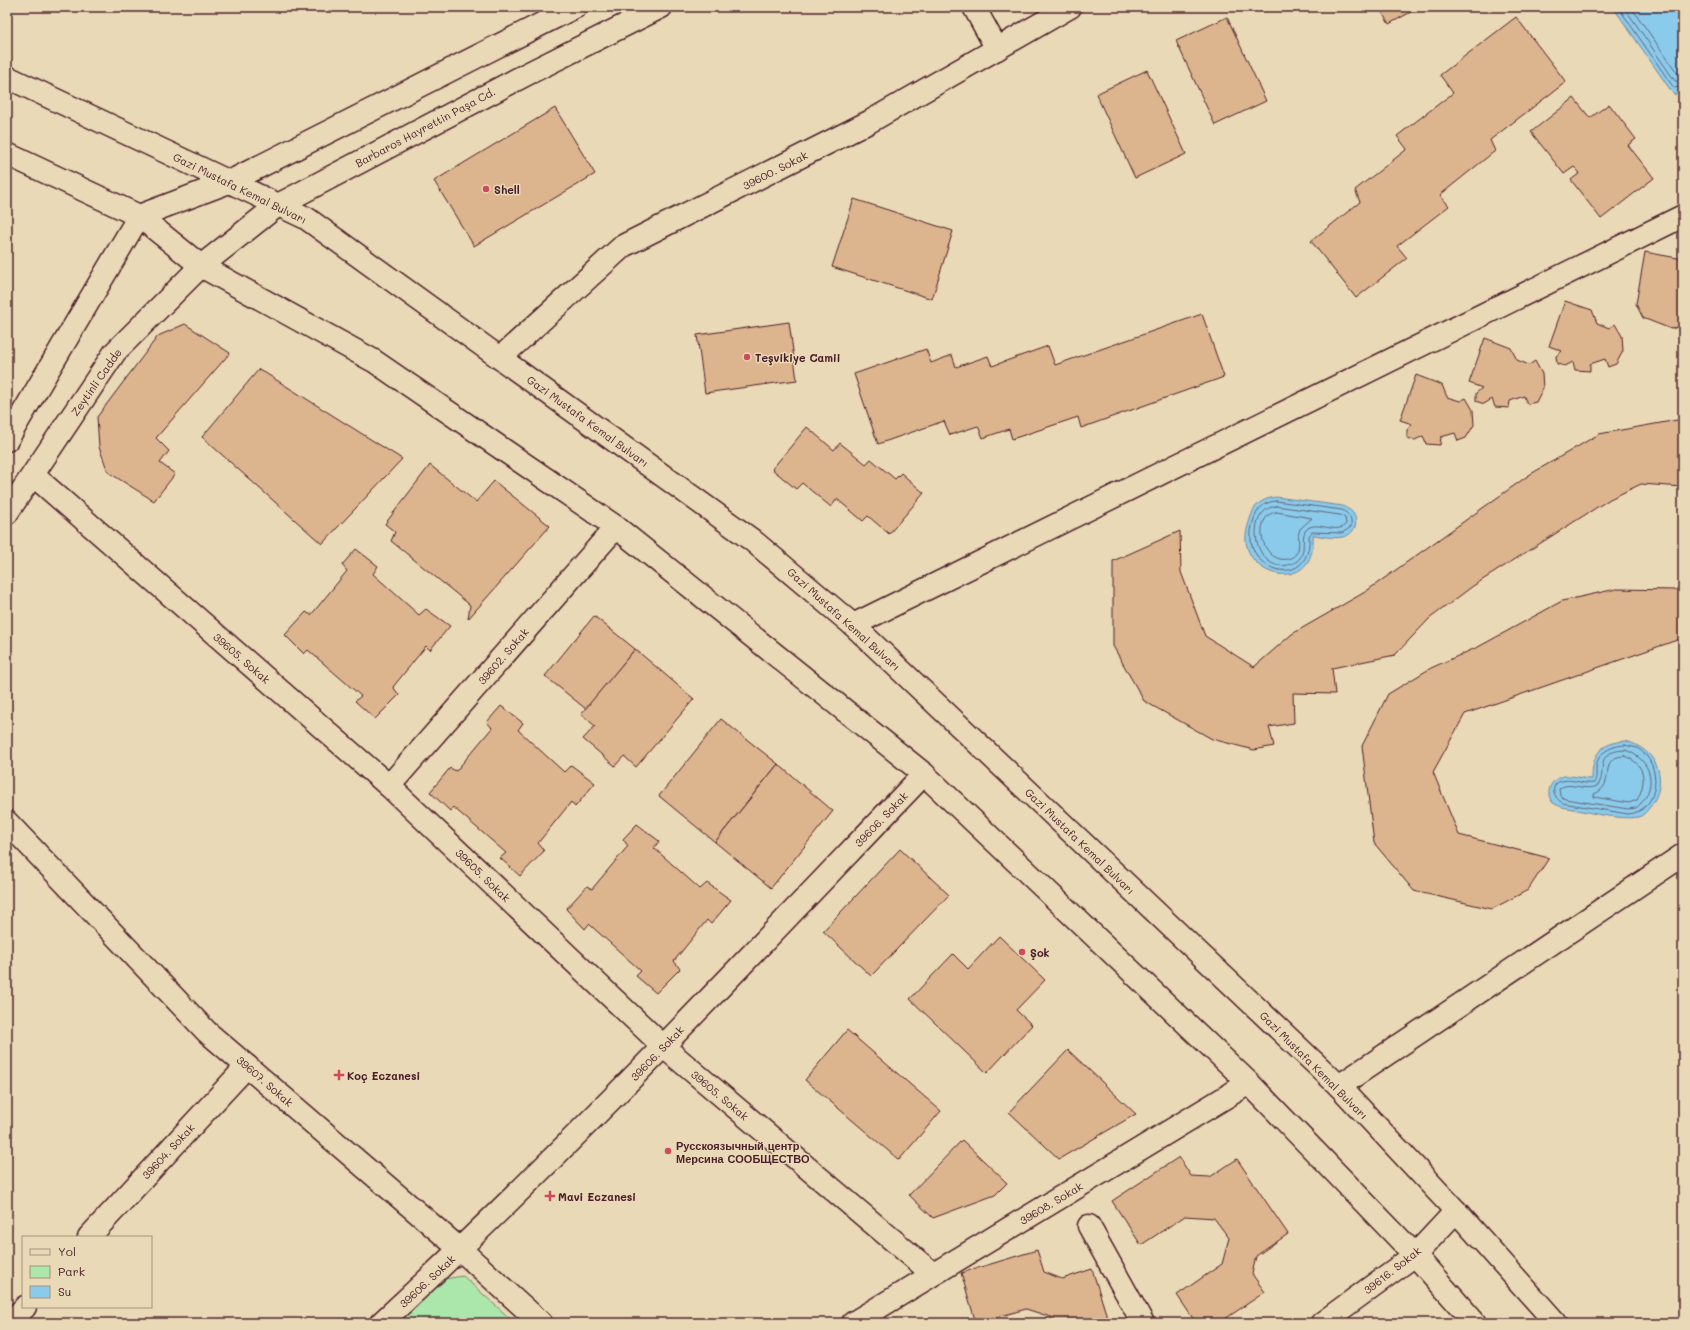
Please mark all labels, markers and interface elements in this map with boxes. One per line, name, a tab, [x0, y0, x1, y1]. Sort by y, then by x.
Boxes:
street label: Barbaros Hayrettin Paşa Cd.	[352, 84, 498, 170]
street label: 39600. Sokak	[740, 147, 810, 193]
street label: Gazi Mustafa Kemal Bulvarı	[171, 149, 309, 227]
place label: Shell	[494, 182, 520, 197]
marker: Shell	[481, 184, 491, 194]
street label: Zeytinli Cadde	[67, 345, 125, 419]
place label: Teşvikiye Camii	[755, 350, 841, 366]
marker: Teşvikiye Camii	[742, 352, 752, 362]
street label: Gazi Mustafa Kemal Bulvarı	[524, 372, 652, 470]
street label: Gazi Mustafa Kemal Bulvarı	[784, 564, 904, 674]
street label: 39602. Sokak	[474, 624, 532, 688]
street label: 39605. Sokak	[210, 629, 274, 687]
street label: Gazi Mustafa Kemal Bulvarı	[1022, 785, 1138, 897]
street label: 39606. Sokak	[851, 788, 911, 850]
street label: 39605. Sokak	[452, 845, 514, 905]
place label: Şok	[1030, 945, 1050, 960]
marker: Şok	[1017, 947, 1027, 957]
street label: Gazi Mustafa Kemal Bulvarı	[1257, 1008, 1371, 1122]
street label: 39606. Sokak	[627, 1022, 687, 1084]
street label: 39607. Sokak	[233, 1052, 297, 1110]
street label: 39605. Sokak	[688, 1066, 752, 1124]
place label: Koç Eczanesi	[347, 1068, 420, 1083]
marker: Koç Eczanesi	[334, 1070, 344, 1080]
street label: 39604. Sokak	[138, 1120, 198, 1182]
place label: Русскоязычный центр Мерсина СООБЩЕСТВО	[676, 1138, 810, 1166]
marker: Русскоязычный центр Мерсина СООБЩЕСТВО	[663, 1146, 673, 1156]
street label: 39608. Sokak	[1017, 1178, 1085, 1228]
place label: Mavi Eczanesi	[558, 1189, 636, 1204]
marker: Mavi Eczanesi	[545, 1191, 555, 1201]
legend	[22, 1236, 152, 1308]
text: Yol	[58, 1243, 76, 1259]
street label: 39616. Sokak	[1360, 1243, 1424, 1297]
street label: 39606. Sokak	[396, 1251, 458, 1311]
text: Park	[58, 1263, 85, 1279]
text: Su	[58, 1283, 71, 1299]

